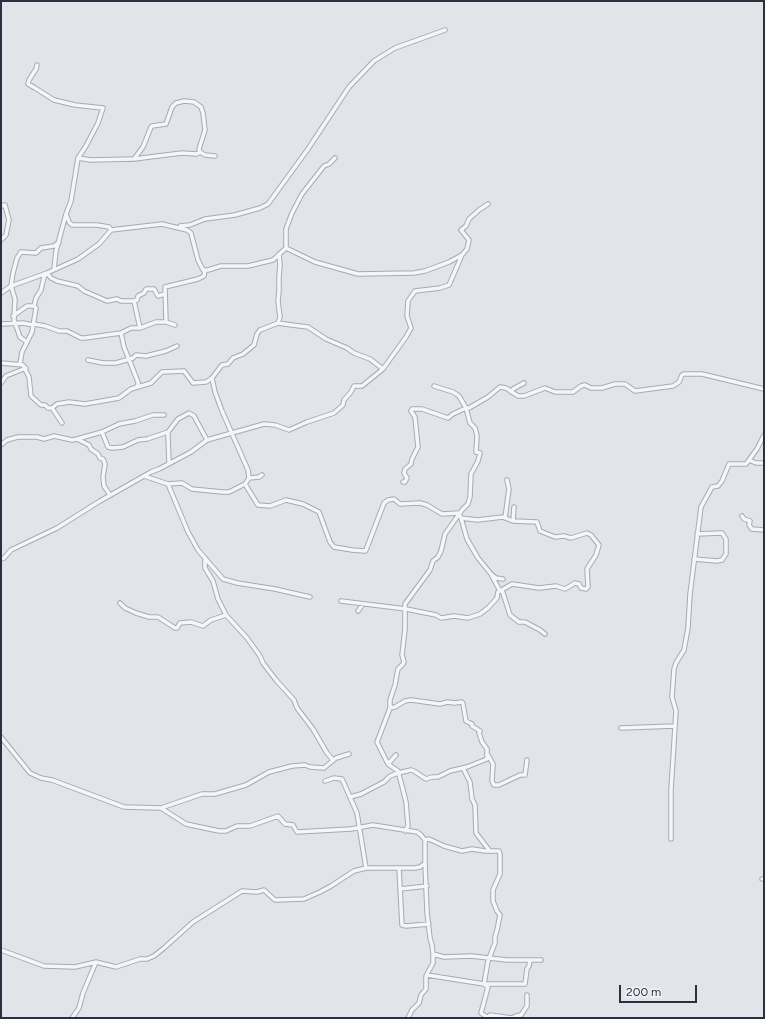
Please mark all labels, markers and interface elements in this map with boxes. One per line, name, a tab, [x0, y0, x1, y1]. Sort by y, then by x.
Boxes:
scale bar	[621, 977, 699, 1003]
text: 200 m	[626, 985, 661, 999]

